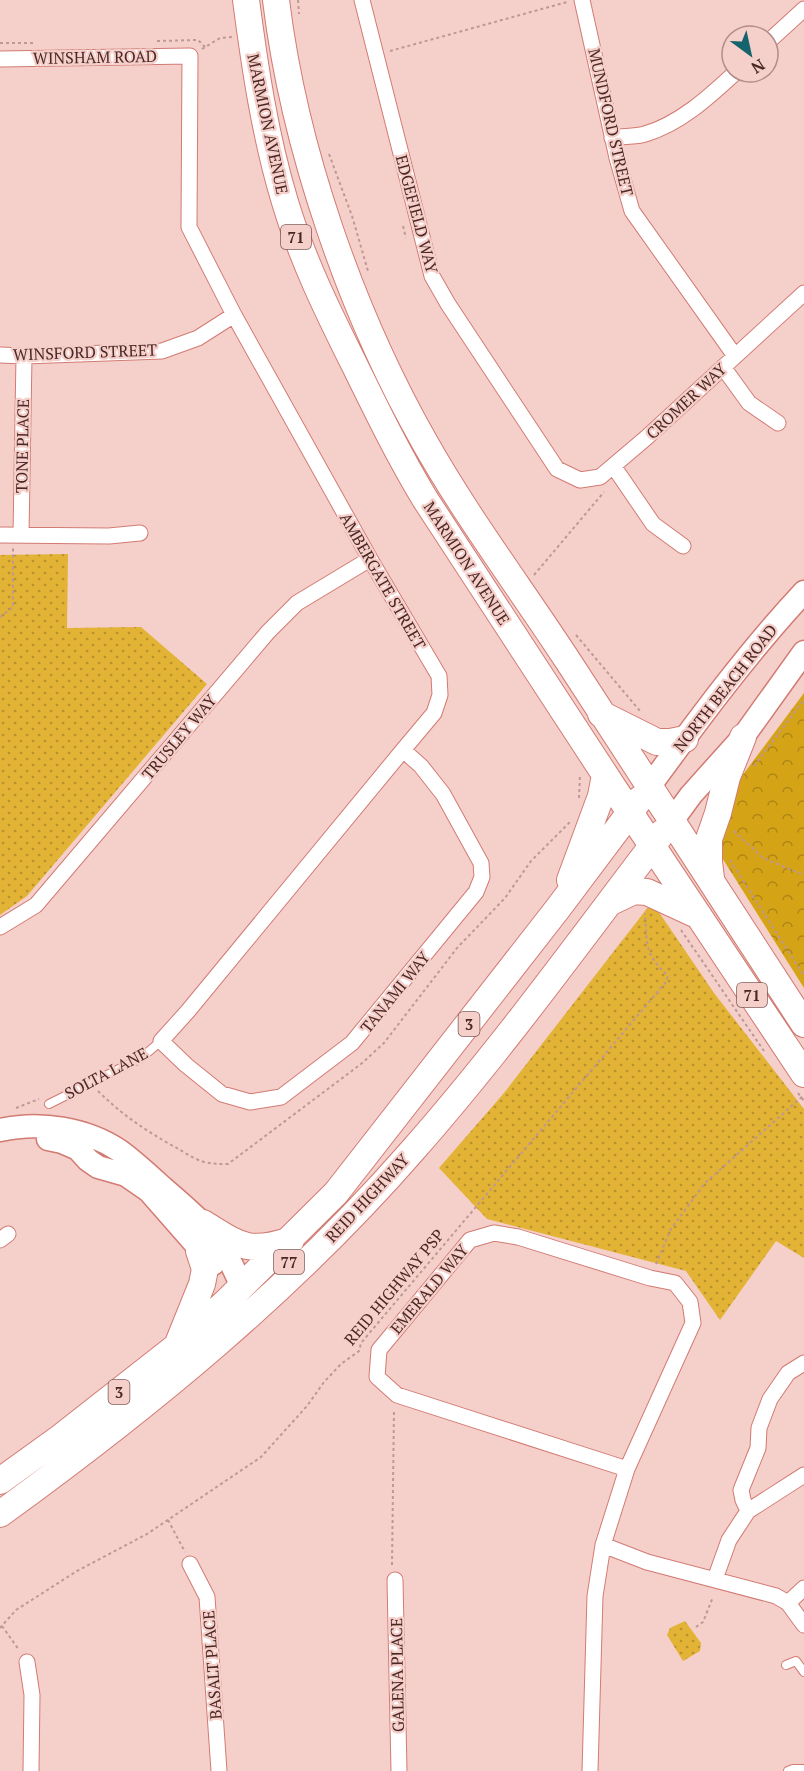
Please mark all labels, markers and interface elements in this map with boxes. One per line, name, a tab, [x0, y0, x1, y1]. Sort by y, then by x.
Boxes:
north arrow	[720, 24, 780, 84]
street label: WINSHAM ROAD	[33, 45, 157, 69]
street label: MUNDFORD STREET	[583, 46, 639, 198]
street label: MARMION AVENUE	[242, 52, 294, 196]
text: N	[747, 54, 769, 79]
street label: EDGEFIELD WAY	[391, 152, 444, 276]
road number: 71	[281, 225, 311, 249]
street label: WINSFORD STREET	[13, 338, 157, 366]
street label: CROMER WAY	[641, 358, 731, 444]
street label: TONE PLACE	[10, 399, 34, 493]
street label: MARMION AVENUE	[419, 497, 515, 629]
street label: AMBERGATE STREET	[335, 509, 431, 654]
street label: NORTH BEACH ROAD	[668, 620, 782, 756]
street label: TRUSLEY WAY	[137, 689, 222, 784]
street label: TANAMI WAY	[355, 946, 435, 1037]
road number: 71	[737, 983, 767, 1007]
road number: 3	[458, 1012, 480, 1036]
street label: SOLTA LANE	[60, 1042, 152, 1104]
street label: REID HIGHWAY	[320, 1148, 414, 1247]
street label: REID HIGHWAY PSP	[339, 1224, 449, 1350]
street label: EMERALD WAY	[385, 1239, 474, 1339]
road number: 77	[274, 1250, 304, 1274]
road number: 3	[108, 1380, 130, 1404]
street label: BASALT PLACE	[197, 1610, 227, 1720]
street label: GALENA PLACE	[385, 1618, 409, 1732]

